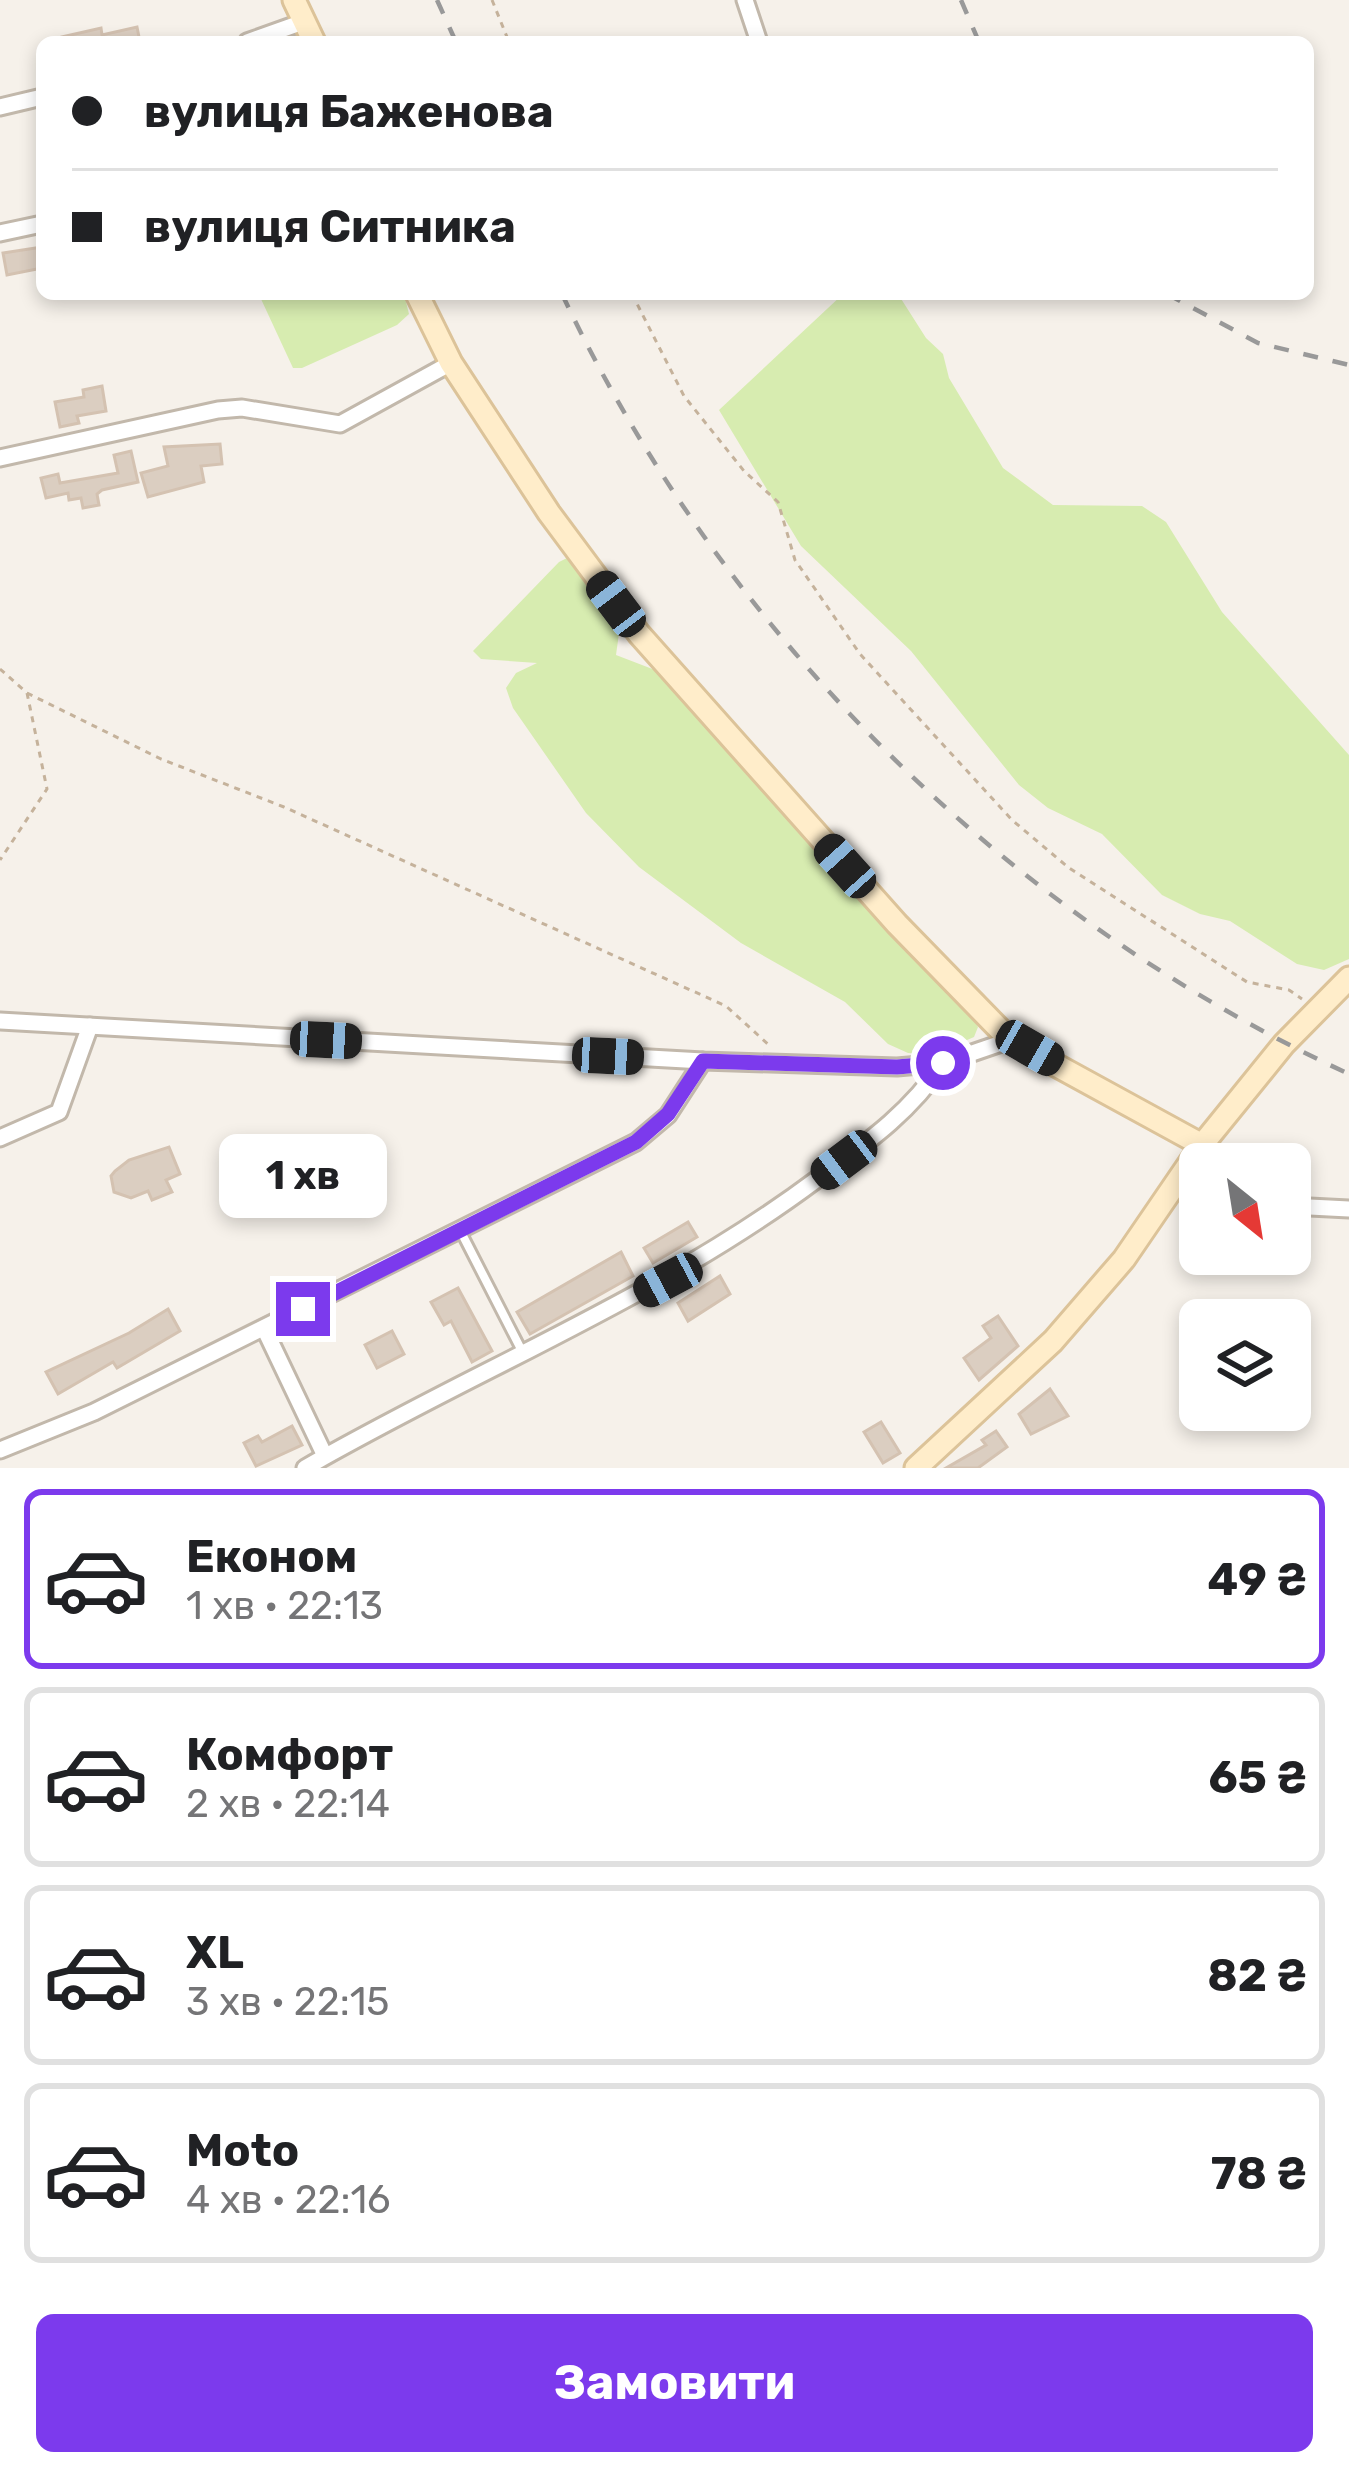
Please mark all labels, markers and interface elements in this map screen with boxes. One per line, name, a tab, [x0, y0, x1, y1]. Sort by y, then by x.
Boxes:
text: вулиця Баженова	[144, 85, 554, 138]
text: вулиця Ситника	[144, 200, 516, 253]
car	[580, 564, 652, 644]
car	[808, 827, 882, 905]
car	[990, 1014, 1070, 1082]
car	[289, 1020, 363, 1060]
car	[571, 1036, 645, 1076]
route start	[916, 1036, 970, 1090]
car	[804, 1124, 884, 1196]
callout: 1 хв	[219, 1135, 387, 1219]
north arrow	[1179, 1143, 1311, 1275]
map controls	[1179, 1143, 1311, 1431]
text: 1 хв	[266, 1153, 340, 1199]
car	[628, 1247, 708, 1313]
route end	[276, 1282, 330, 1336]
button: layers	[1179, 1299, 1311, 1431]
icon: car	[42, 1525, 150, 1633]
text: Економ	[186, 1530, 357, 1583]
text: 49 ₴	[1207, 1553, 1307, 1606]
text: 1 хв · 22:13	[186, 1583, 383, 1629]
icon: car	[42, 1723, 150, 1831]
text: Комфорт	[186, 1728, 393, 1781]
text: 65 ₴	[1209, 1751, 1307, 1804]
text: 2 хв · 22:14	[186, 1781, 390, 1827]
icon: car	[42, 1921, 150, 2029]
text: XL	[186, 1926, 244, 1979]
text: 82 ₴	[1207, 1949, 1307, 2002]
text: 3 хв · 22:15	[186, 1979, 390, 2025]
icon: car	[42, 2119, 150, 2227]
text: Moto	[186, 2124, 299, 2177]
text: 78 ₴	[1211, 2147, 1307, 2200]
text: 4 хв · 22:16	[186, 2177, 391, 2223]
button: Замовити	[36, 2314, 1313, 2452]

